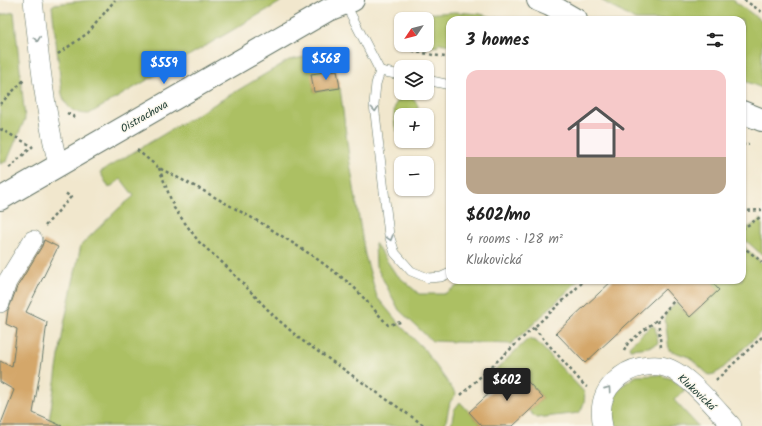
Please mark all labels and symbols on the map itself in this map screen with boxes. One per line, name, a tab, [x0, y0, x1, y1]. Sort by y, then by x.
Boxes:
north arrow	[394, 12, 434, 52]
one-way arrow	[33, 36, 42, 42]
pin: $568	[302, 47, 350, 81]
pin: $559	[140, 51, 188, 85]
street label: Oistrachova	[117, 96, 172, 138]
one-way arrow	[371, 106, 380, 113]
one-way arrow	[385, 235, 394, 242]
pin: $602	[483, 368, 531, 402]
street label: Klukovická	[673, 370, 721, 417]
one-way arrow	[603, 386, 611, 393]

